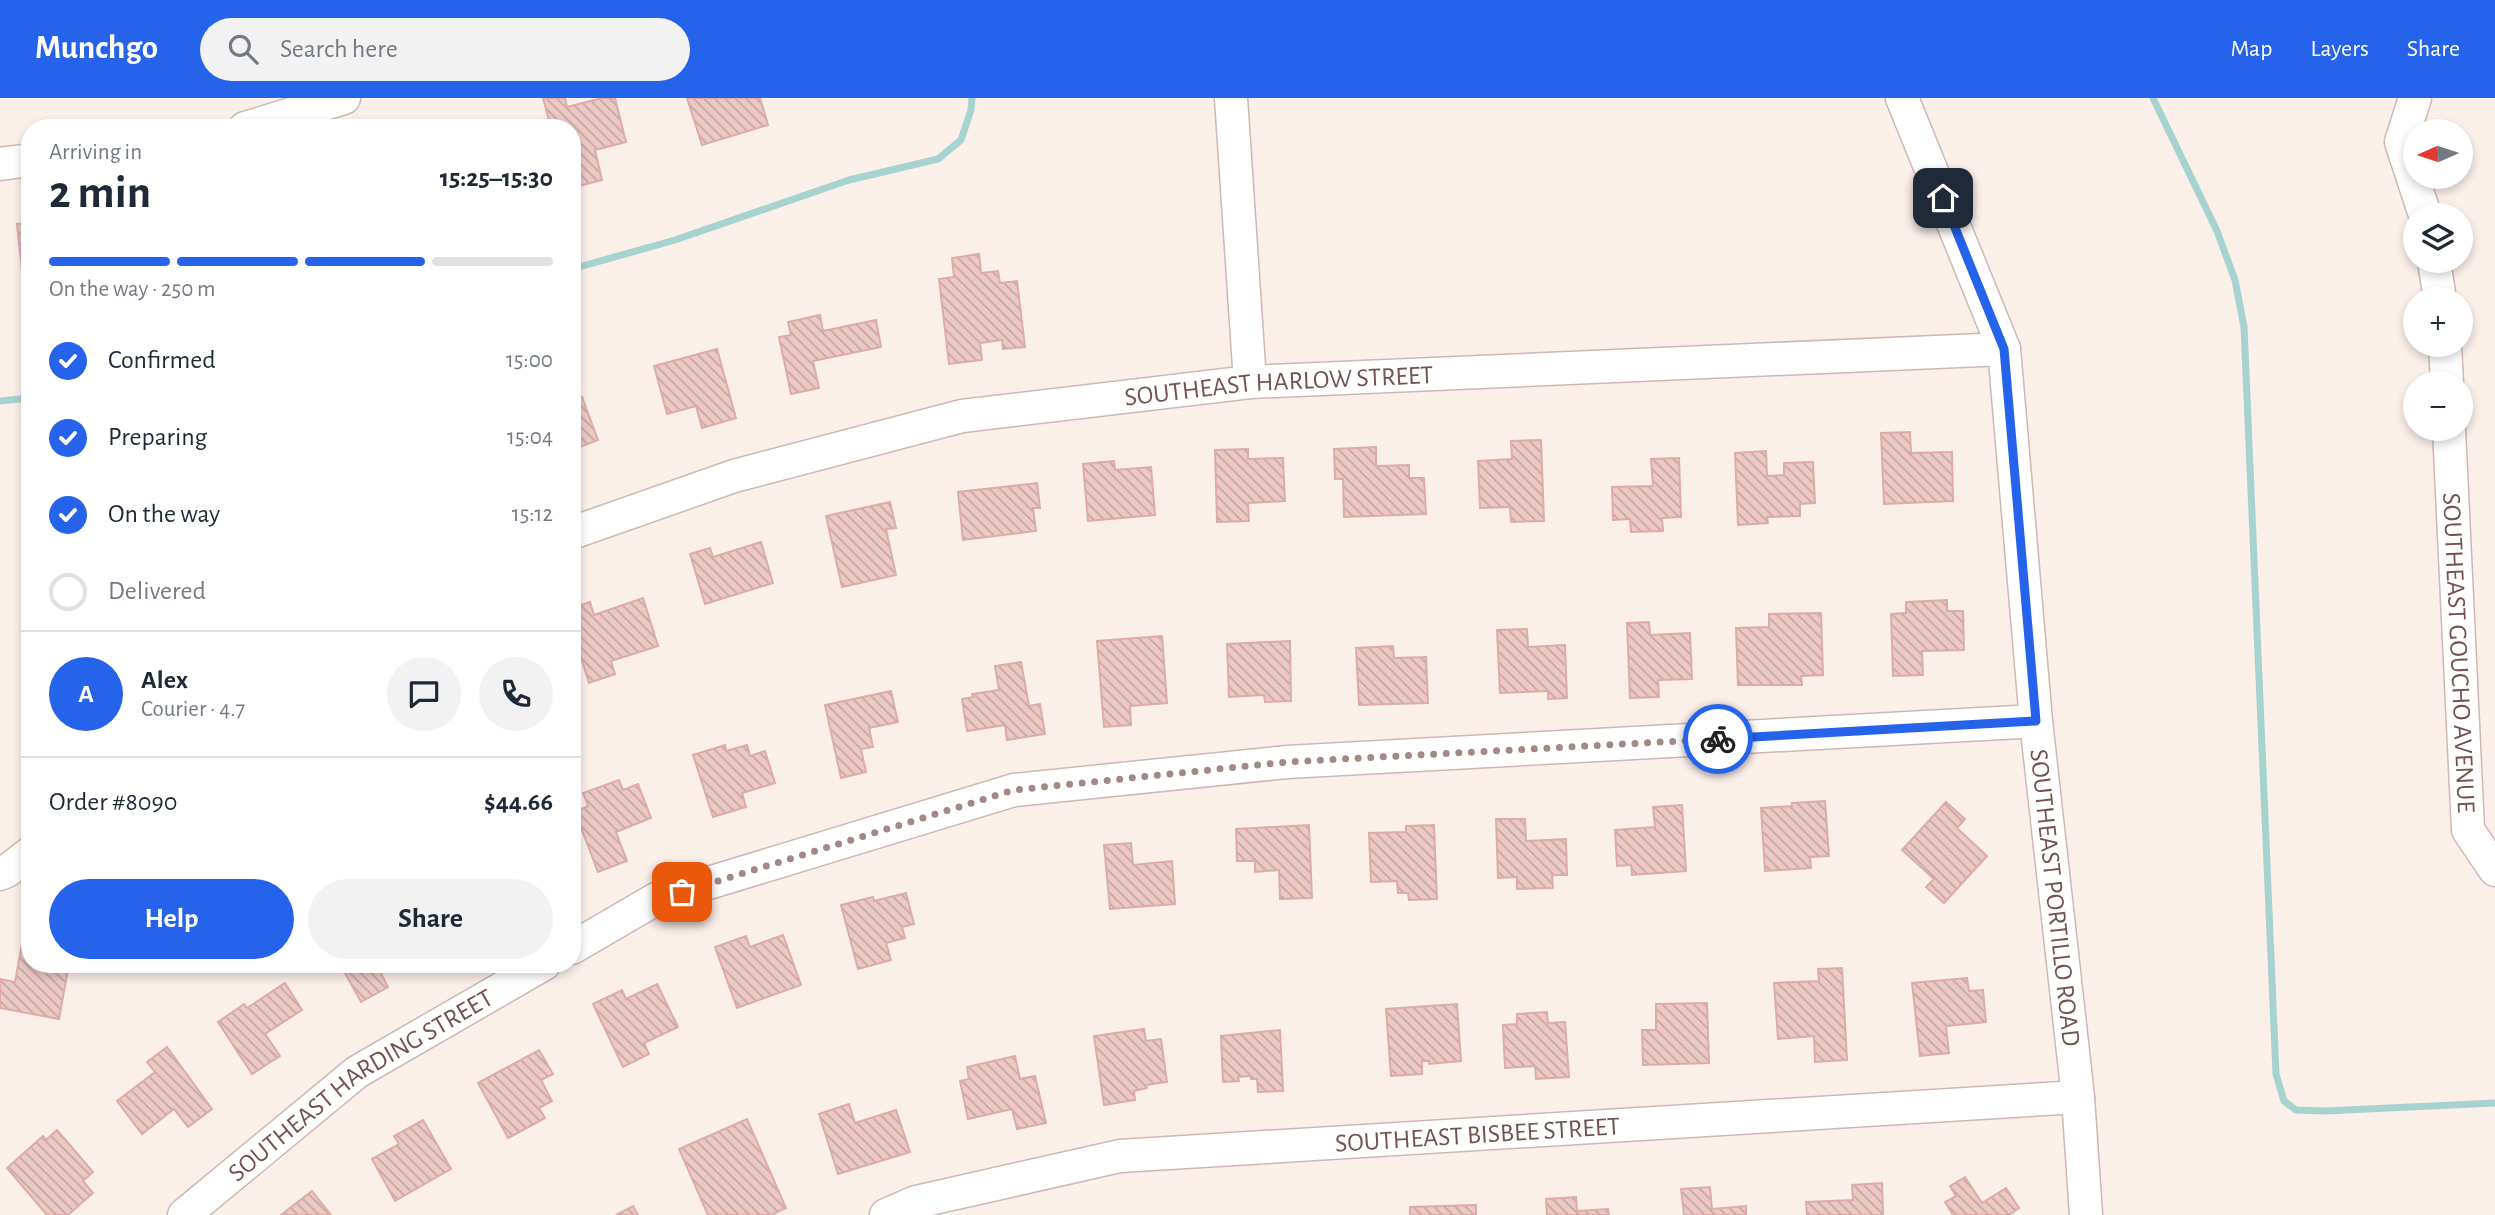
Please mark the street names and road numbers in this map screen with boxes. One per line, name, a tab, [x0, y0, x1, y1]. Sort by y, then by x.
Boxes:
street label: SOUTHEAST HARLOW STREET	[1123, 362, 1434, 411]
street label: SOUTHEAST GOUCHO AVENUE	[2438, 492, 2479, 813]
street label: SOUTHEAST PORTILLO ROAD	[2025, 748, 2084, 1048]
street label: SOUTHEAST HARDING STREET	[224, 984, 498, 1187]
street label: SOUTHEAST BISBEE STREET	[1334, 1113, 1621, 1157]

